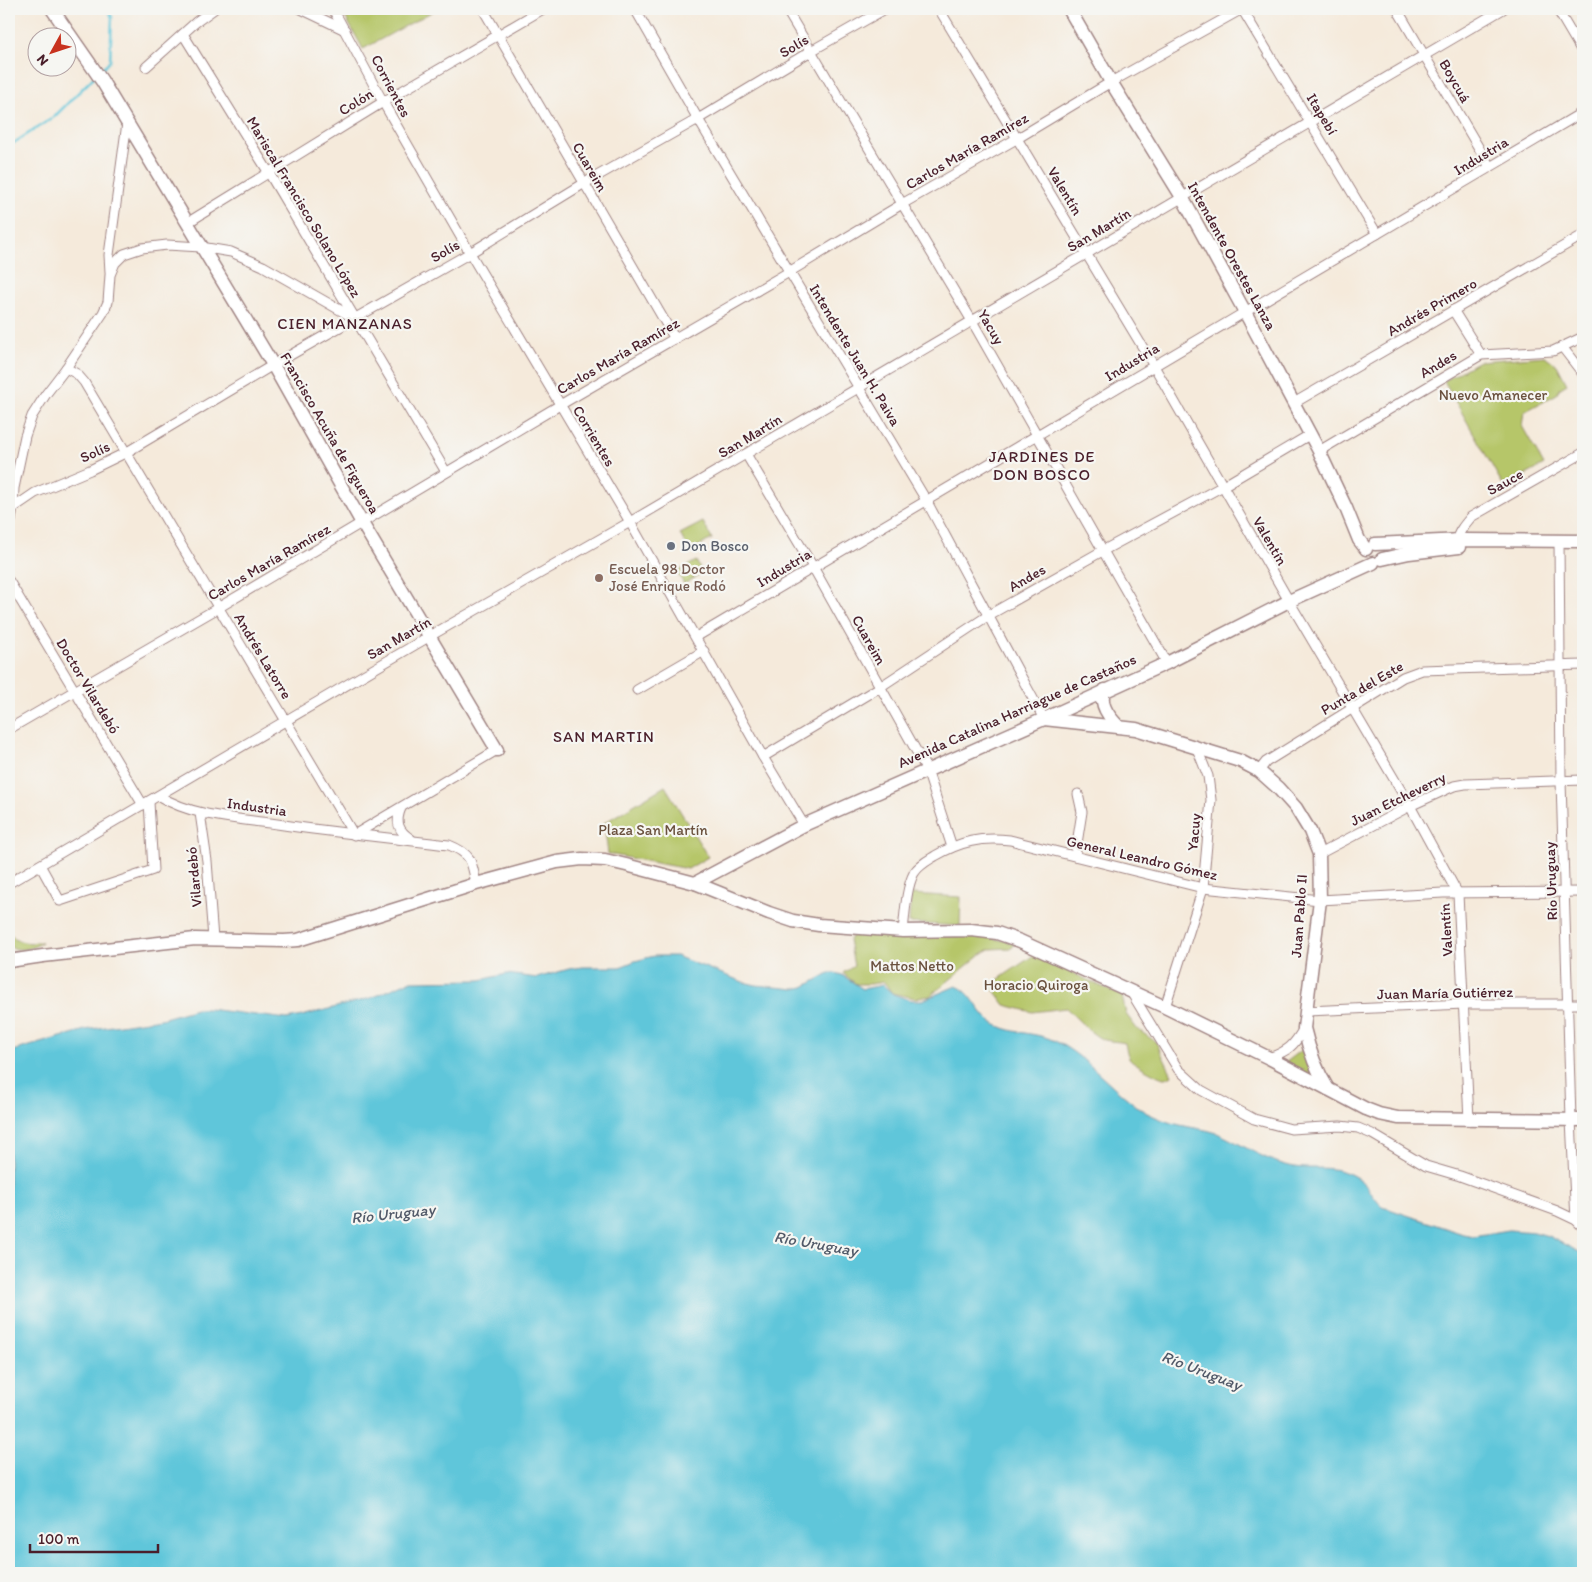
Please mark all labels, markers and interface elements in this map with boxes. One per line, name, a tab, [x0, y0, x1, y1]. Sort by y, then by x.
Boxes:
north arrow	[28, 28, 78, 78]
street label: Solís	[776, 30, 812, 62]
text: N	[33, 51, 52, 69]
street label: Corrientes	[367, 52, 415, 121]
street label: Boycuá	[1435, 56, 1475, 106]
street label: Colón	[335, 84, 377, 120]
street label: Itapebí	[1303, 90, 1341, 138]
street label: Carlos María Ramírez	[902, 109, 1032, 193]
street label: Mariscal Francisco Solano López	[243, 113, 365, 301]
street label: Industria	[1451, 133, 1512, 179]
street label: Cuareim	[569, 139, 611, 195]
street label: Valentín	[1044, 163, 1087, 219]
street label: Intendente Orestes Lanza	[1184, 179, 1280, 333]
street label: San Martín	[1064, 204, 1135, 256]
street label: Solís	[427, 235, 463, 267]
street label: Andrés Primero	[1384, 274, 1480, 340]
street label: Intendente Juan H. Paiva	[805, 281, 905, 429]
street label: Yacuy	[974, 306, 1008, 348]
district label: CIEN MANZANAS	[277, 314, 413, 333]
street label: Carlos María Ramírez	[553, 314, 683, 398]
street label: Industria	[1102, 339, 1163, 385]
street label: Andes	[1416, 346, 1460, 382]
street label: Francisco Acuña de Figueroa	[276, 349, 384, 517]
park label: Nuevo Amanecer	[1439, 386, 1548, 404]
street label: Corrientes	[569, 402, 619, 470]
street label: San Martín	[715, 410, 786, 462]
street label: Solís	[77, 437, 113, 467]
district label: JARDINES DE DON BOSCO	[989, 447, 1095, 484]
street label: Sauce	[1484, 465, 1526, 499]
street label: Valentín	[1249, 513, 1291, 569]
street label: Carlos María Ramírez	[204, 520, 334, 604]
place label: Don Bosco	[681, 537, 749, 555]
marker: Don Bosco	[665, 540, 677, 552]
street label: Industria	[754, 545, 815, 591]
place label: Escuela 98 Doctor José Enrique Rodó	[609, 560, 726, 595]
street label: Andes	[1005, 560, 1049, 596]
marker: Escuela 98 Doctor José Enrique Rodó	[593, 572, 605, 584]
street label: Andrés Latorre	[230, 610, 296, 702]
street label: San Martín	[364, 612, 435, 664]
street label: Cuareim	[848, 612, 890, 668]
street label: Doctor Vilardebó	[52, 635, 124, 737]
street label: Avenida Catalina Harriague de Castaños	[895, 650, 1139, 772]
street label: Punta del Este	[1317, 657, 1407, 719]
district label: SAN MARTIN	[553, 727, 655, 746]
street label: Juan Etcheverry	[1347, 768, 1449, 830]
street label: Industria	[226, 794, 288, 820]
street label: Yacuy	[1183, 812, 1205, 852]
park label: Plaza San Martín	[598, 821, 708, 839]
street label: General Leandro Gómez	[1065, 832, 1219, 884]
street label: Río Uruguay	[1541, 841, 1561, 921]
street label: Vilardebó	[182, 846, 206, 908]
street label: Juan Pablo II	[1287, 874, 1311, 958]
street label: Valentín	[1436, 902, 1456, 957]
park label: Mattos Netto	[870, 957, 954, 975]
park label: Horacio Quiroga	[984, 976, 1089, 994]
street label: Juan María Gutiérrez	[1377, 983, 1513, 1003]
water label: Río Uruguay	[350, 1200, 437, 1227]
water label: Río Uruguay	[773, 1227, 860, 1260]
water label: Río Uruguay	[1159, 1347, 1246, 1395]
scale bar	[30, 1522, 158, 1554]
text: 100 m	[38, 1530, 80, 1548]

